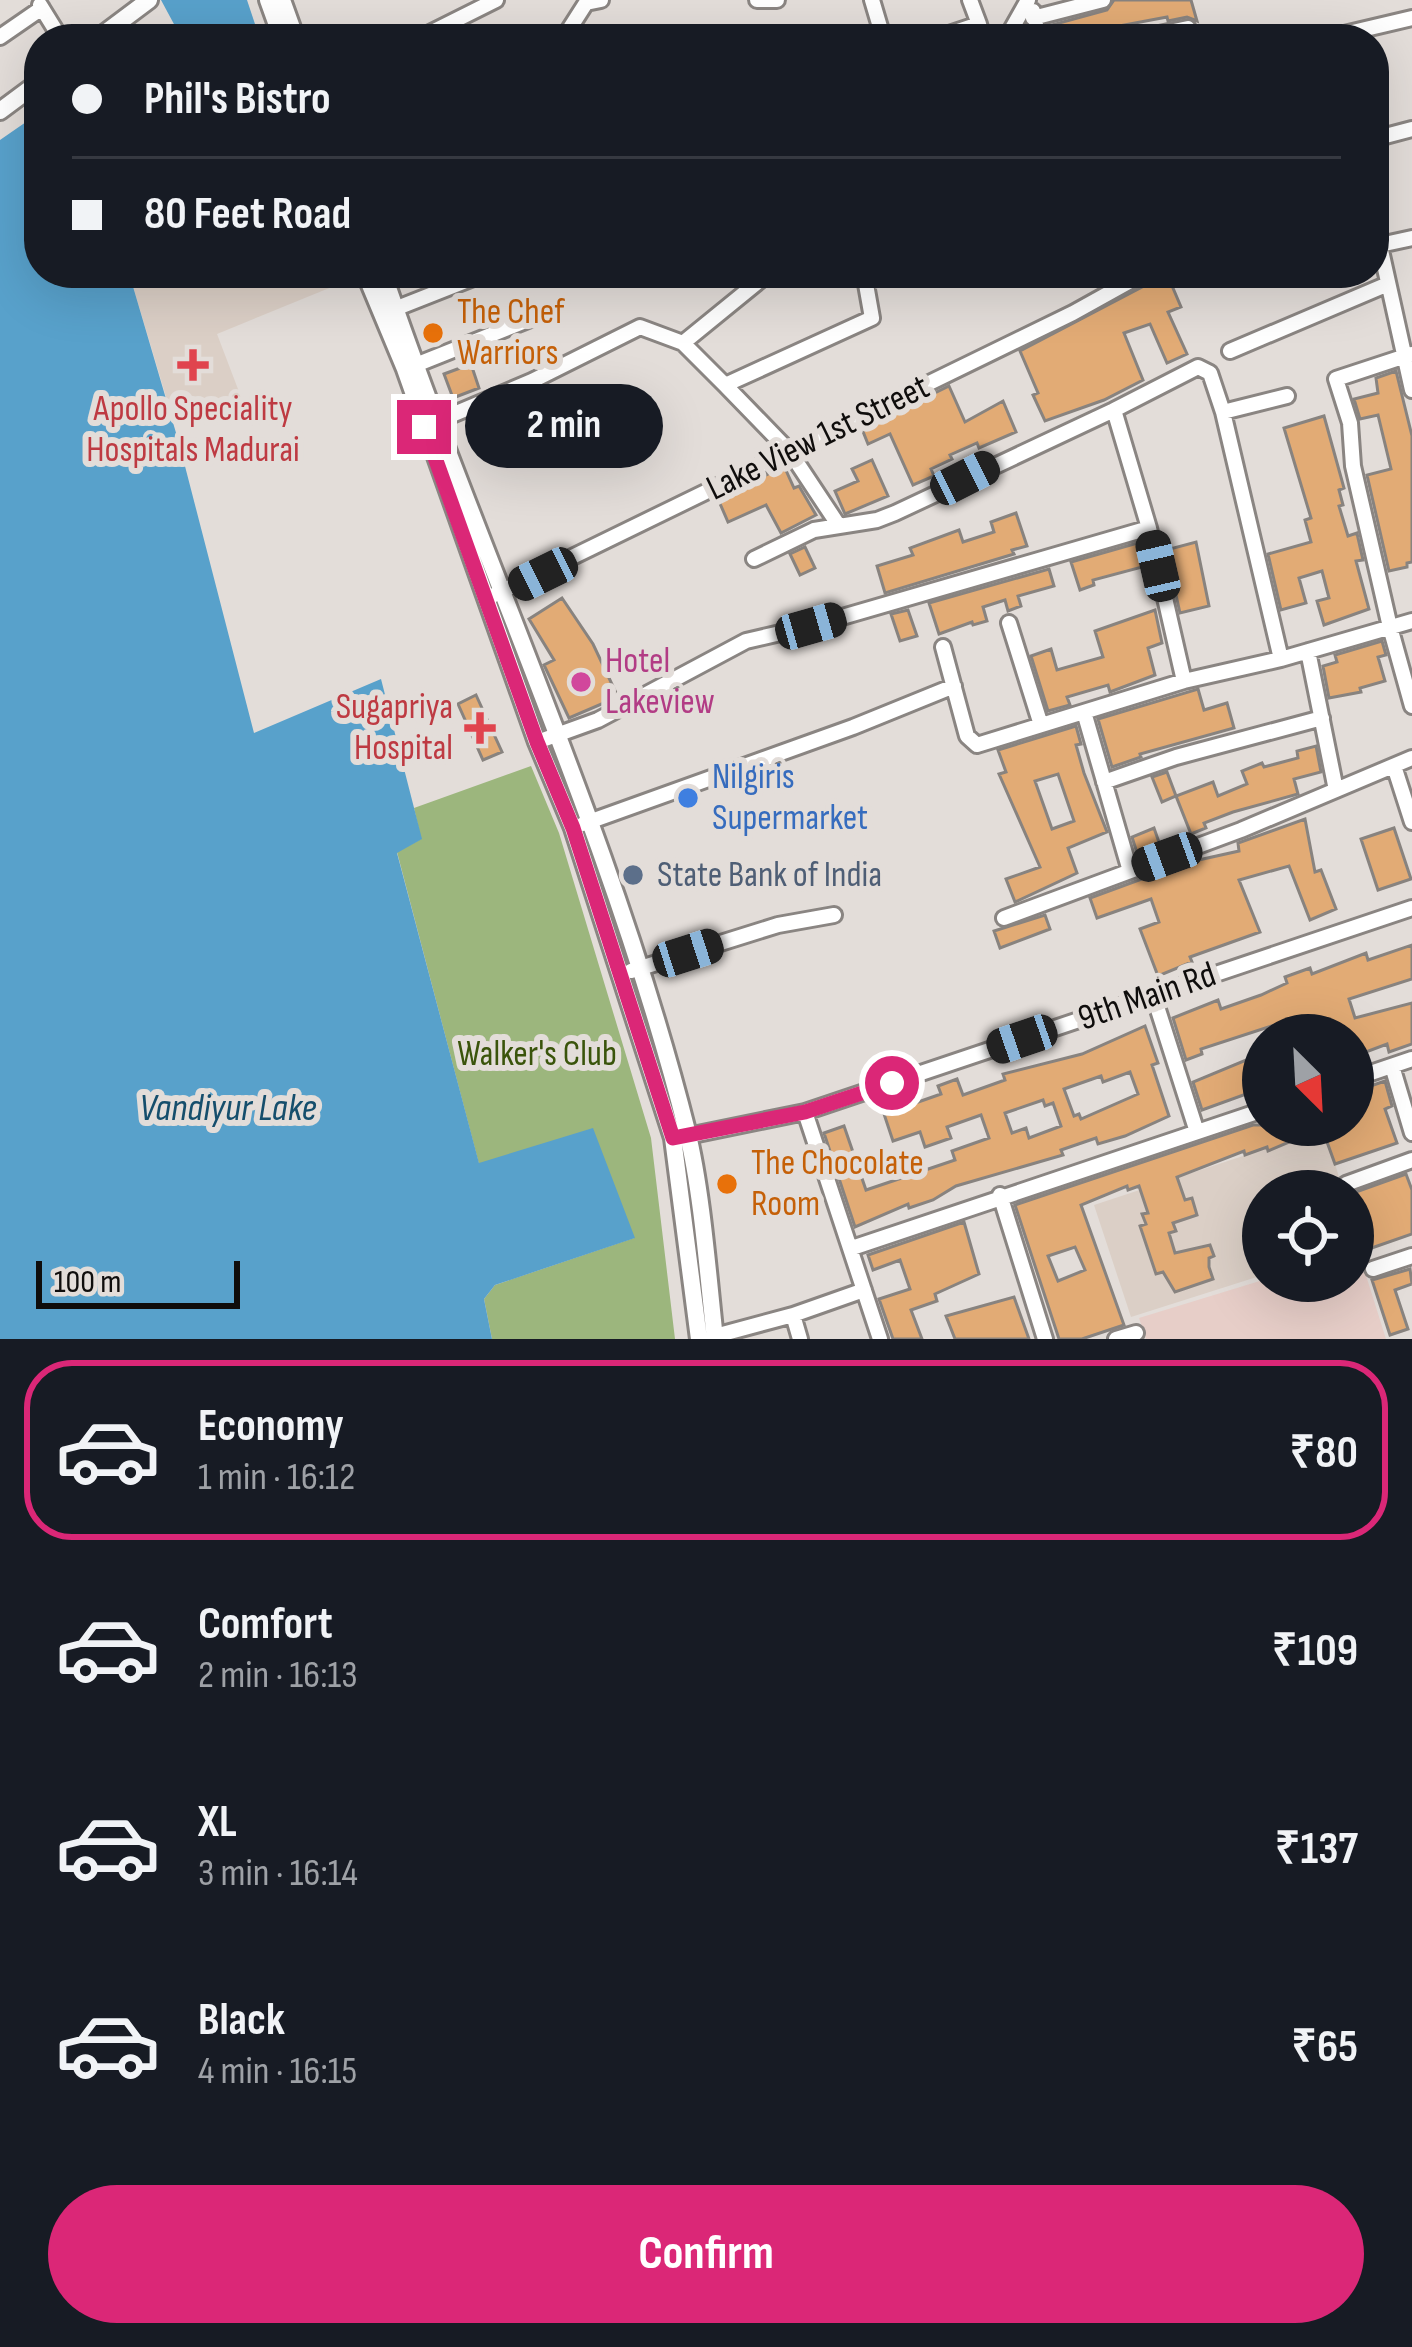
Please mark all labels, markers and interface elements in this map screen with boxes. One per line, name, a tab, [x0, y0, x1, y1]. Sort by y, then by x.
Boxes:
text: Phil's Bistro	[144, 72, 331, 127]
text: 80 Feet Road	[144, 187, 351, 242]
place label: The Chef Warriors	[457, 291, 565, 375]
marker: The Chef Warriors	[420, 320, 446, 346]
marker: Apollo Speciality Hospitals Madurai	[177, 349, 209, 381]
street label: Lake View 1st Street	[700, 366, 936, 510]
callout: 2 min	[466, 385, 664, 469]
place label: Apollo Speciality Hospitals Madurai	[86, 388, 300, 472]
route end	[397, 400, 451, 454]
text: 2 min	[527, 402, 601, 449]
car	[925, 446, 1005, 510]
car	[1132, 527, 1184, 605]
car	[503, 542, 583, 606]
car	[771, 599, 851, 653]
place label: Hotel Lakeview	[605, 640, 715, 724]
marker: Hotel Lakeview	[568, 669, 594, 695]
place label: Sugapriya Hospital	[336, 686, 453, 770]
marker: Sugapriya Hospital	[464, 712, 496, 744]
place label: Nilgiris Supermarket	[712, 756, 868, 840]
marker: Nilgiris Supermarket	[675, 785, 701, 811]
car	[1127, 828, 1207, 886]
place label: State Bank of India	[657, 854, 882, 897]
marker: State Bank of India	[620, 862, 646, 888]
car	[648, 925, 728, 981]
street label: 9th Main Rd	[1073, 953, 1221, 1041]
car	[982, 1010, 1062, 1068]
north arrow	[1242, 1014, 1374, 1146]
map controls	[1242, 1014, 1374, 1302]
park label: Walker's Club	[457, 1033, 617, 1076]
route start	[865, 1056, 919, 1110]
water label: Vandiyur Lake	[139, 1085, 317, 1132]
place label: The Chocolate Room	[751, 1142, 924, 1226]
button: locate	[1242, 1170, 1374, 1302]
marker: The Chocolate Room	[714, 1171, 740, 1197]
scale bar	[36, 1255, 240, 1308]
text: 100 m	[54, 1262, 121, 1302]
icon: car	[54, 1396, 162, 1504]
text: Economy	[198, 1399, 344, 1454]
text: ₹80	[1290, 1426, 1358, 1481]
text: 1 min · 16:12	[198, 1454, 355, 1501]
icon: car	[54, 1594, 162, 1702]
text: Comfort	[198, 1597, 333, 1652]
text: ₹109	[1272, 1624, 1358, 1679]
text: 2 min · 16:13	[198, 1652, 358, 1699]
icon: car	[54, 1792, 162, 1900]
text: XL	[198, 1795, 237, 1850]
text: ₹137	[1275, 1822, 1358, 1877]
text: 3 min · 16:14	[198, 1850, 358, 1897]
icon: car	[54, 1990, 162, 2098]
text: Black	[198, 1993, 285, 2048]
text: ₹65	[1291, 2020, 1358, 2075]
text: 4 min · 16:15	[198, 2048, 357, 2095]
button: Confirm	[48, 2185, 1364, 2323]

